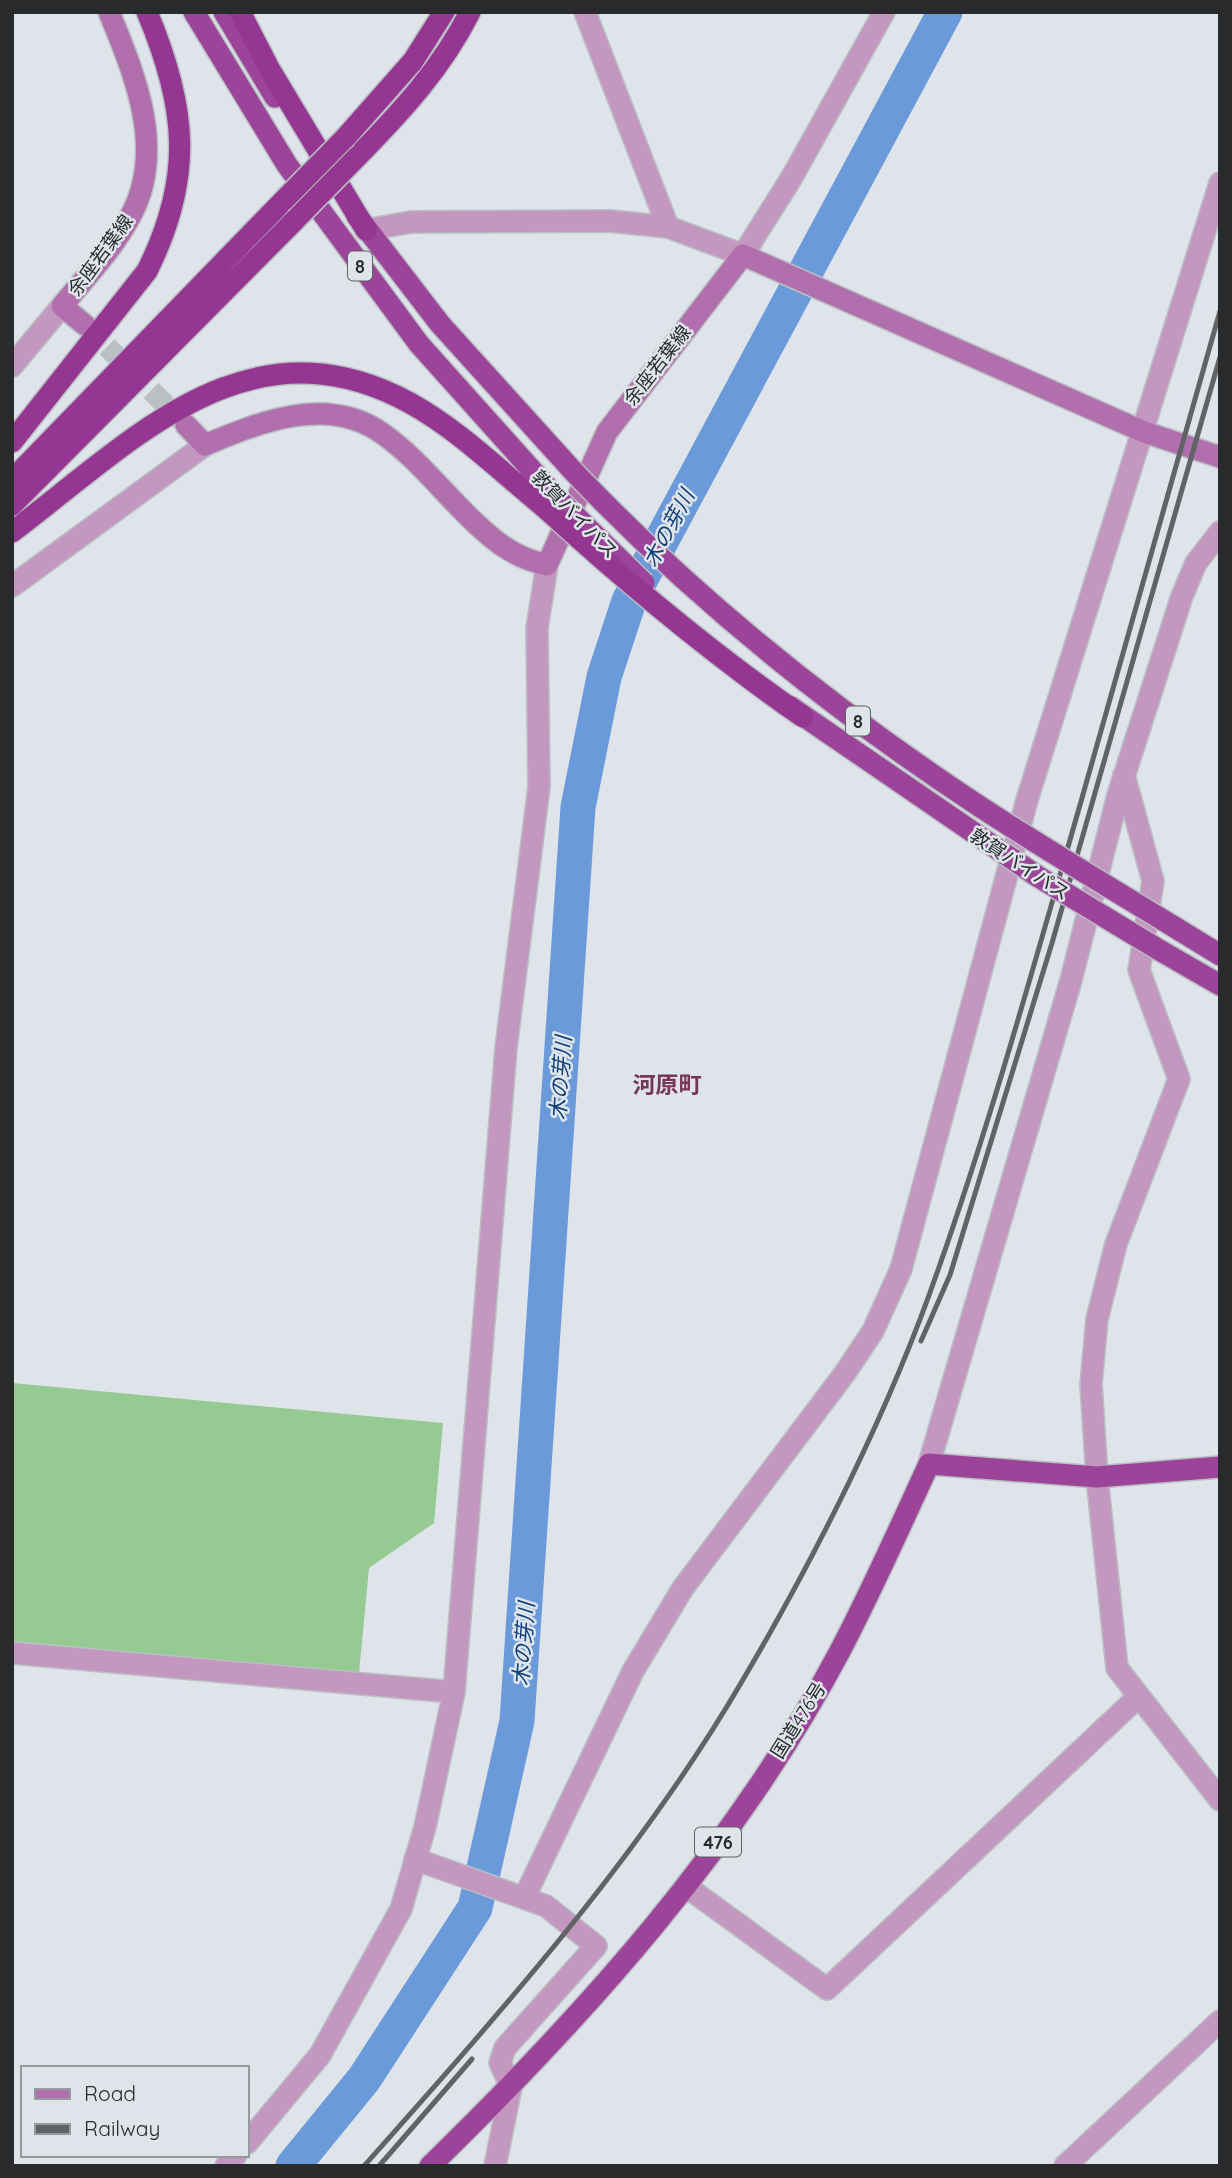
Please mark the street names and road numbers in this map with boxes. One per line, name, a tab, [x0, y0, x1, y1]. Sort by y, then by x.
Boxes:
street label: 余座若葉線	[62, 210, 138, 300]
road number: 8	[348, 252, 372, 280]
street label: 余座若葉線	[618, 320, 696, 410]
street label: 敦賀バイパス	[527, 465, 623, 563]
road number: 8	[846, 706, 870, 736]
street label: 敦賀バイパス	[966, 823, 1074, 905]
street label: 国道476号	[765, 1677, 831, 1763]
road number: 476	[695, 1828, 741, 1856]

